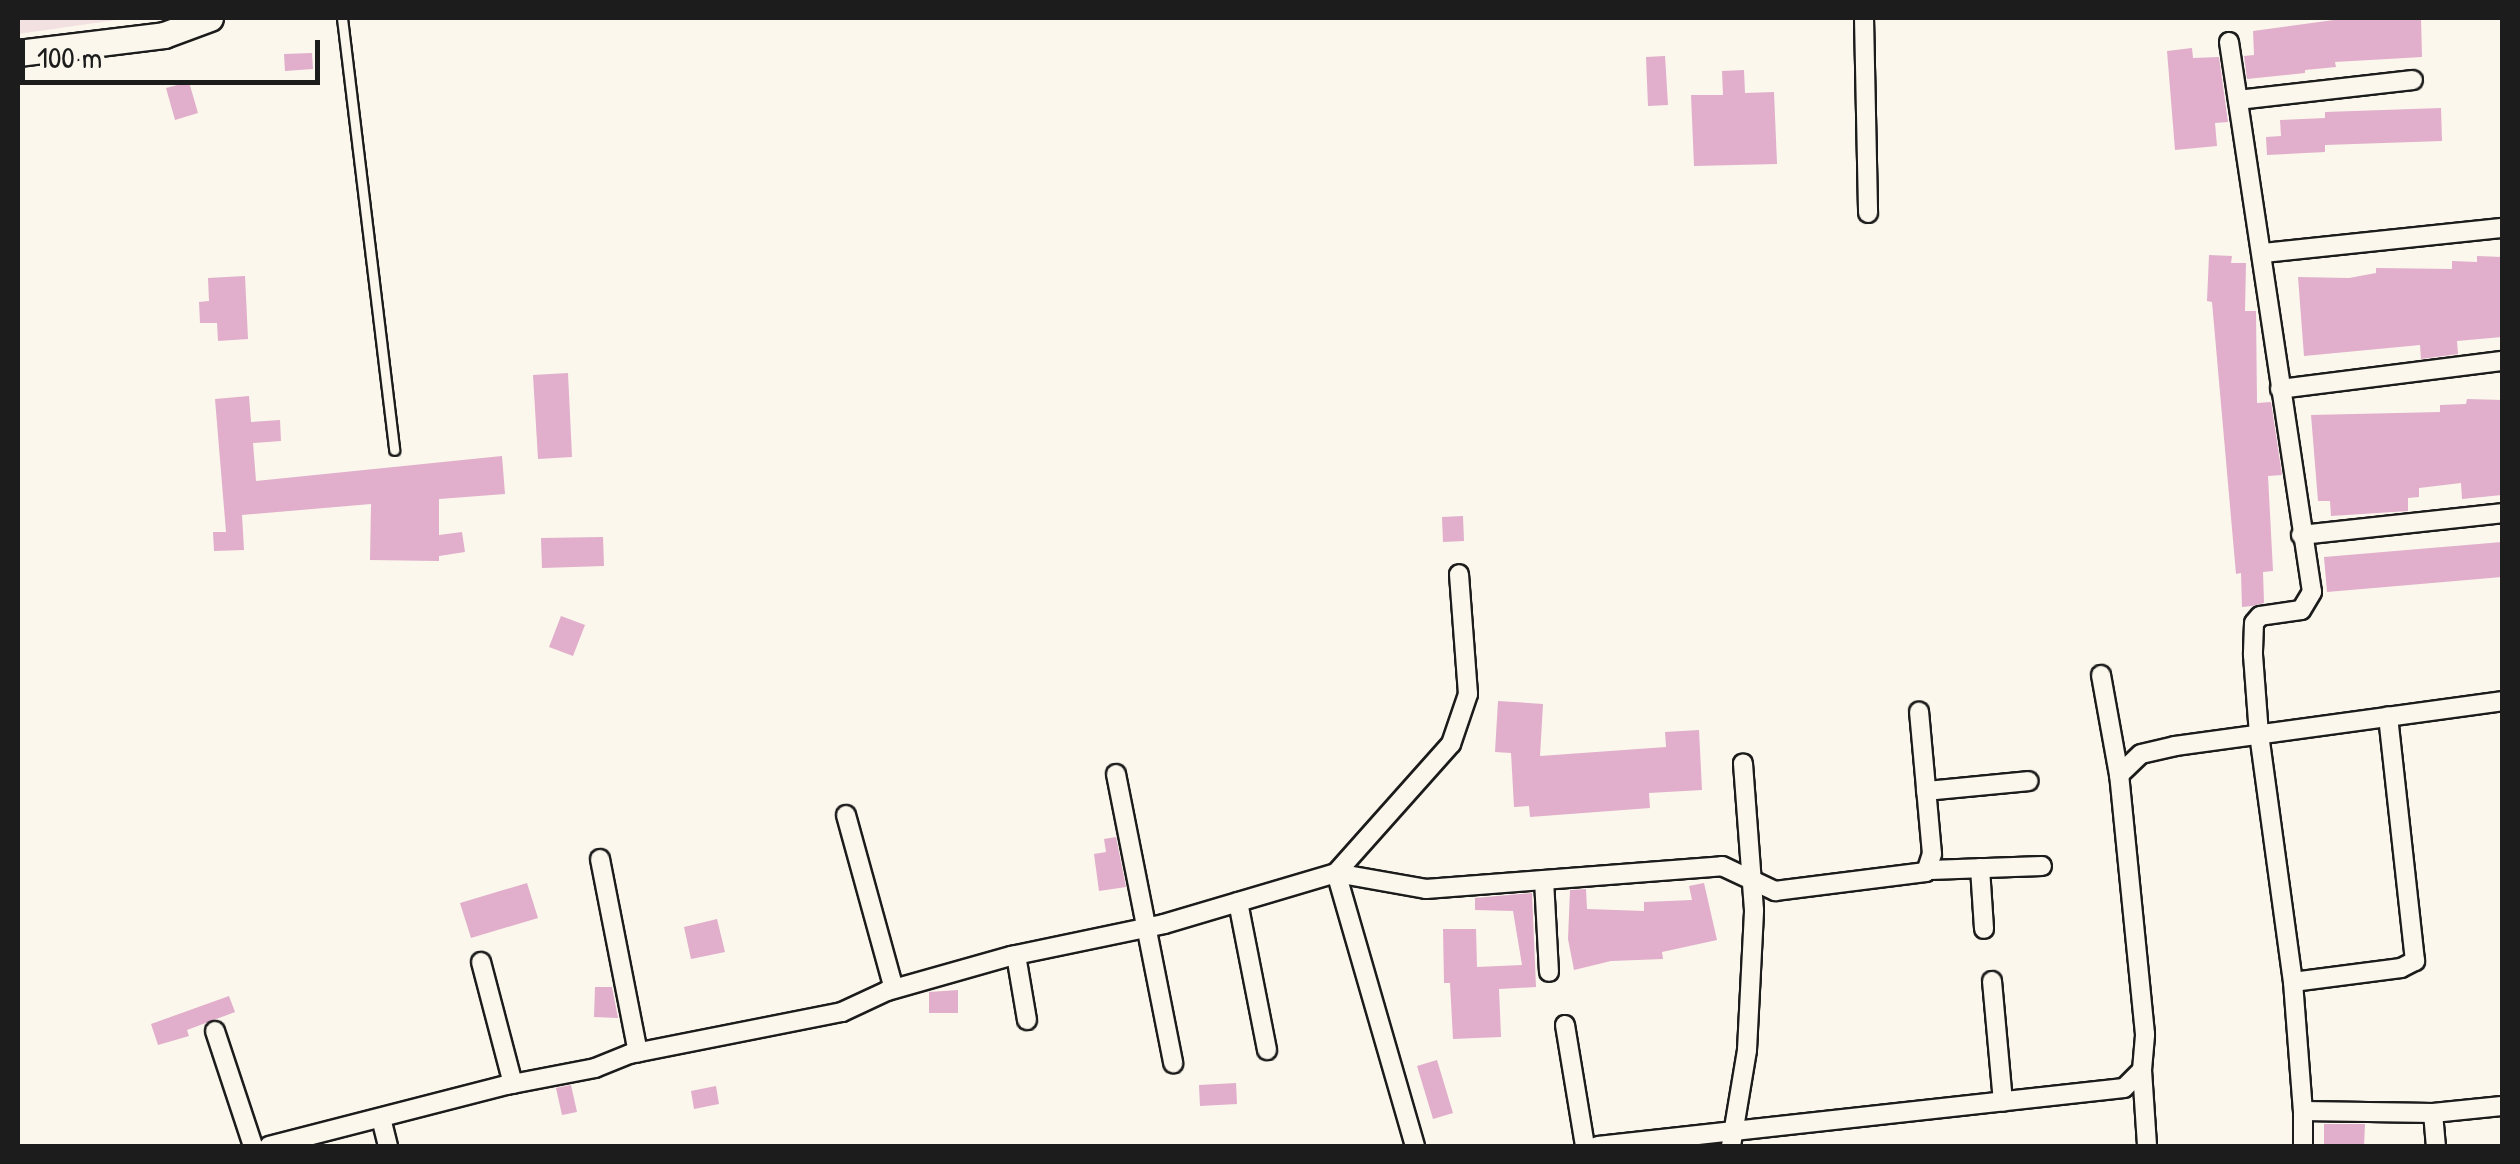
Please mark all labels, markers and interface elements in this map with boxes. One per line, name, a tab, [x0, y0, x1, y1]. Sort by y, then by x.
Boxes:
scale bar	[25, 20, 325, 82]
text: 100 m	[37, 37, 102, 77]

